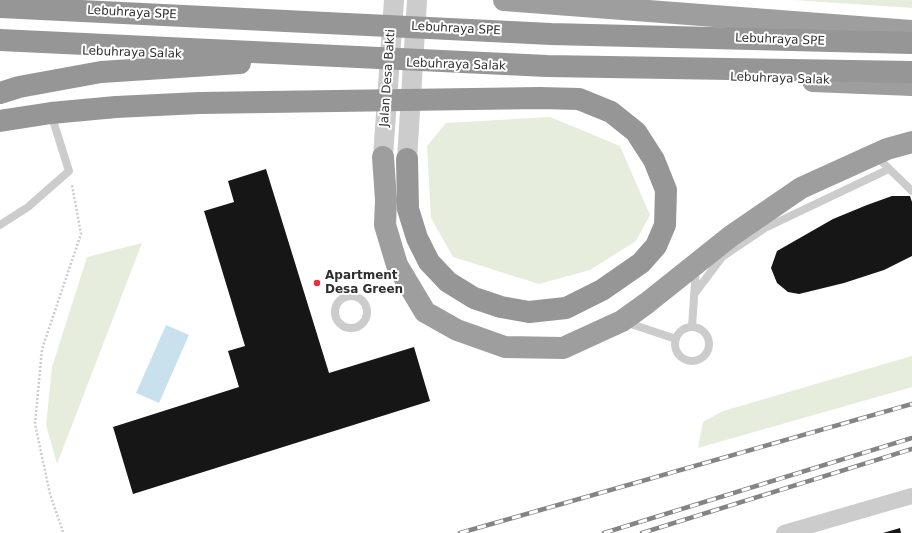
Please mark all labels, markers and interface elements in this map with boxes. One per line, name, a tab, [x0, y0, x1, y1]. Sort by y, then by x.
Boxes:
street label: Lebuhraya SPE	[87, 3, 177, 23]
street label: Lebuhraya SPE	[411, 19, 501, 39]
street label: Jalan Desa Bakti	[377, 29, 399, 127]
street label: Lebuhraya SPE	[735, 31, 825, 49]
street label: Lebuhraya Salak	[82, 44, 182, 62]
street label: Lebuhraya Salak	[406, 56, 506, 74]
street label: Lebuhraya Salak	[730, 70, 830, 88]
place label: Apartment Desa Green	[325, 269, 403, 297]
marker: Apartment Desa Green	[312, 278, 322, 288]

